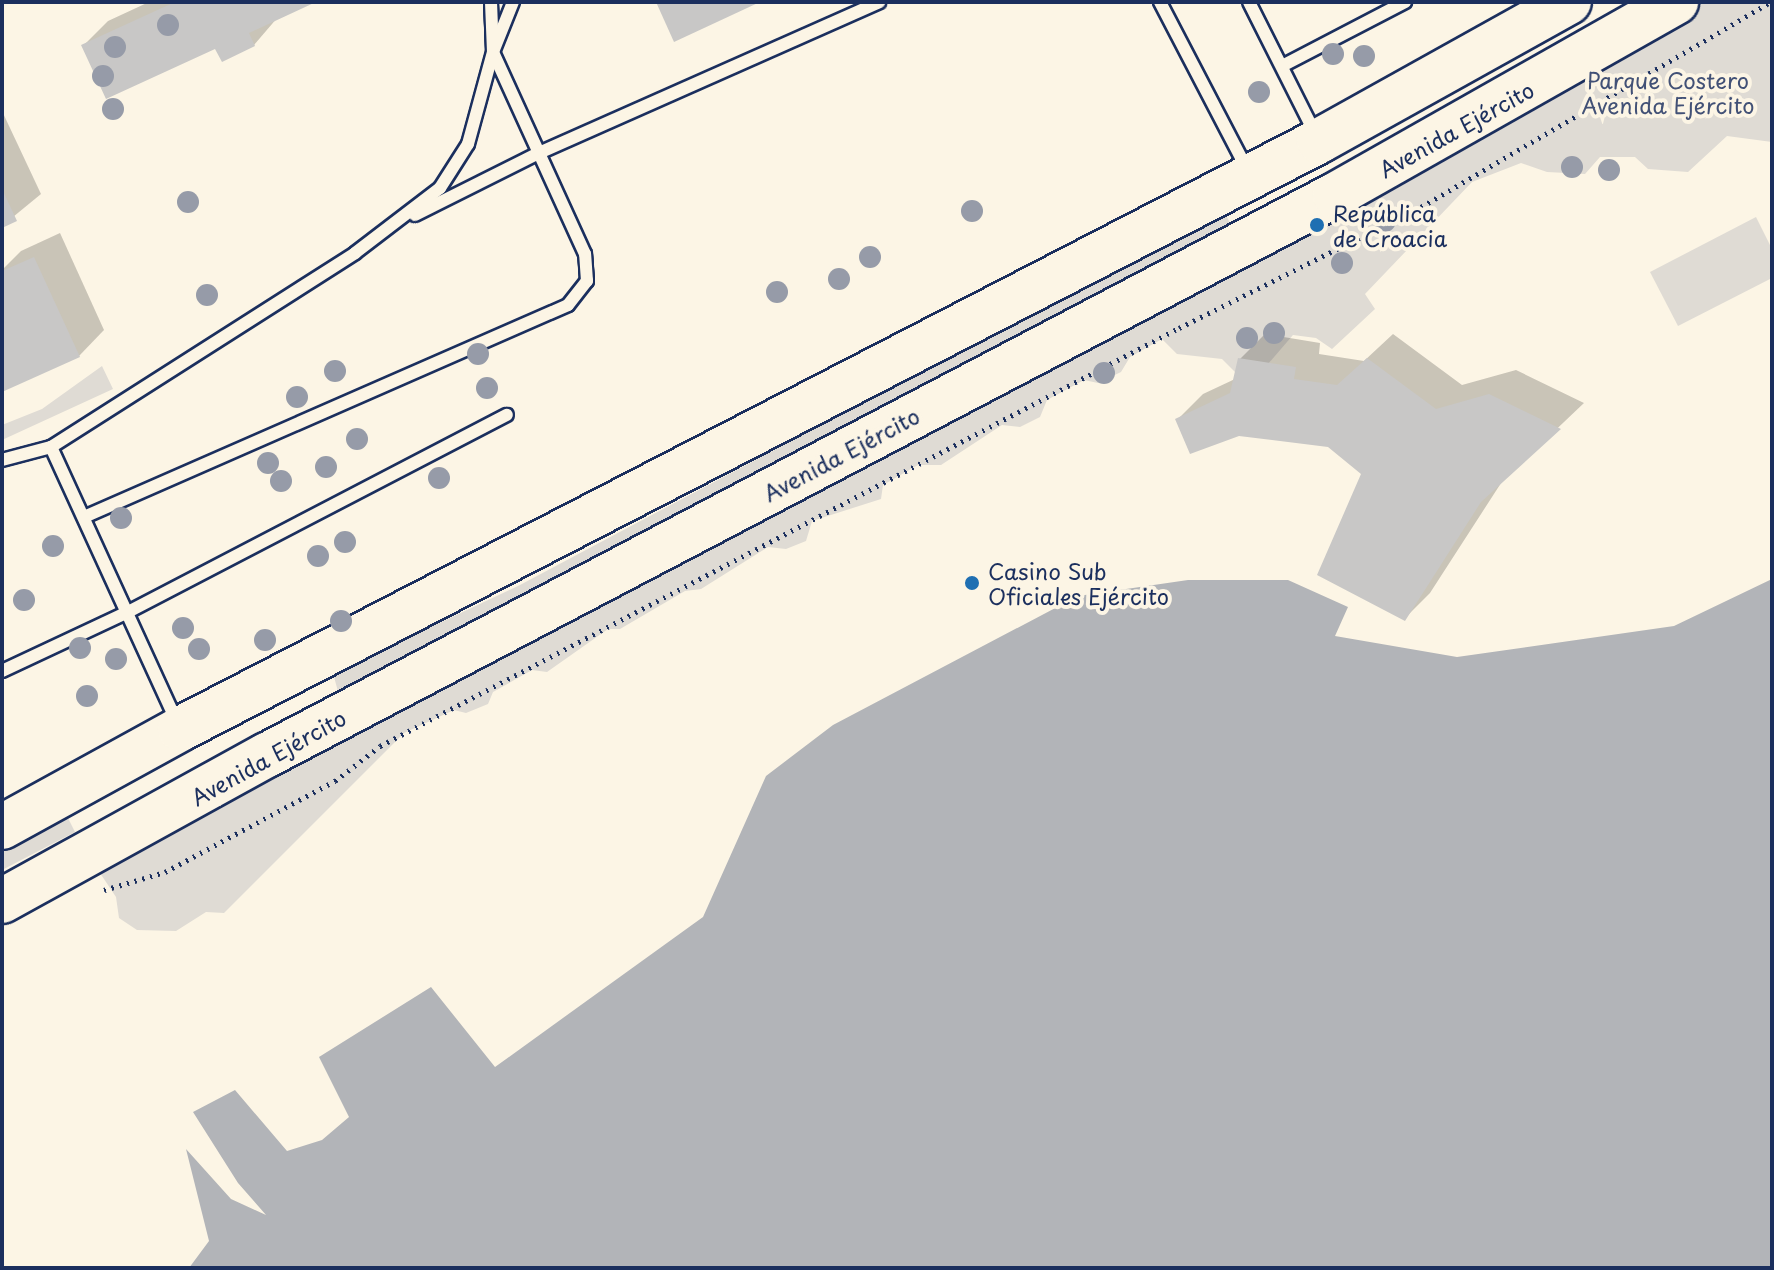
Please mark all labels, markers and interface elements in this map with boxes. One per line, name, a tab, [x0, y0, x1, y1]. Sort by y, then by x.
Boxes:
park label: Parque Costero Avenida Ejército	[1582, 66, 1754, 118]
street label: Avenida Ejército	[1374, 76, 1538, 182]
place label: República de Croacia	[1333, 199, 1447, 250]
marker: República de Croacia	[1308, 216, 1326, 234]
street label: Avenida Ejército	[759, 402, 923, 506]
place label: Casino Sub Oficiales Ejército	[988, 557, 1171, 608]
marker: Casino Sub Oficiales Ejército	[963, 574, 981, 592]
street label: Avenida Ejército	[186, 704, 350, 810]

